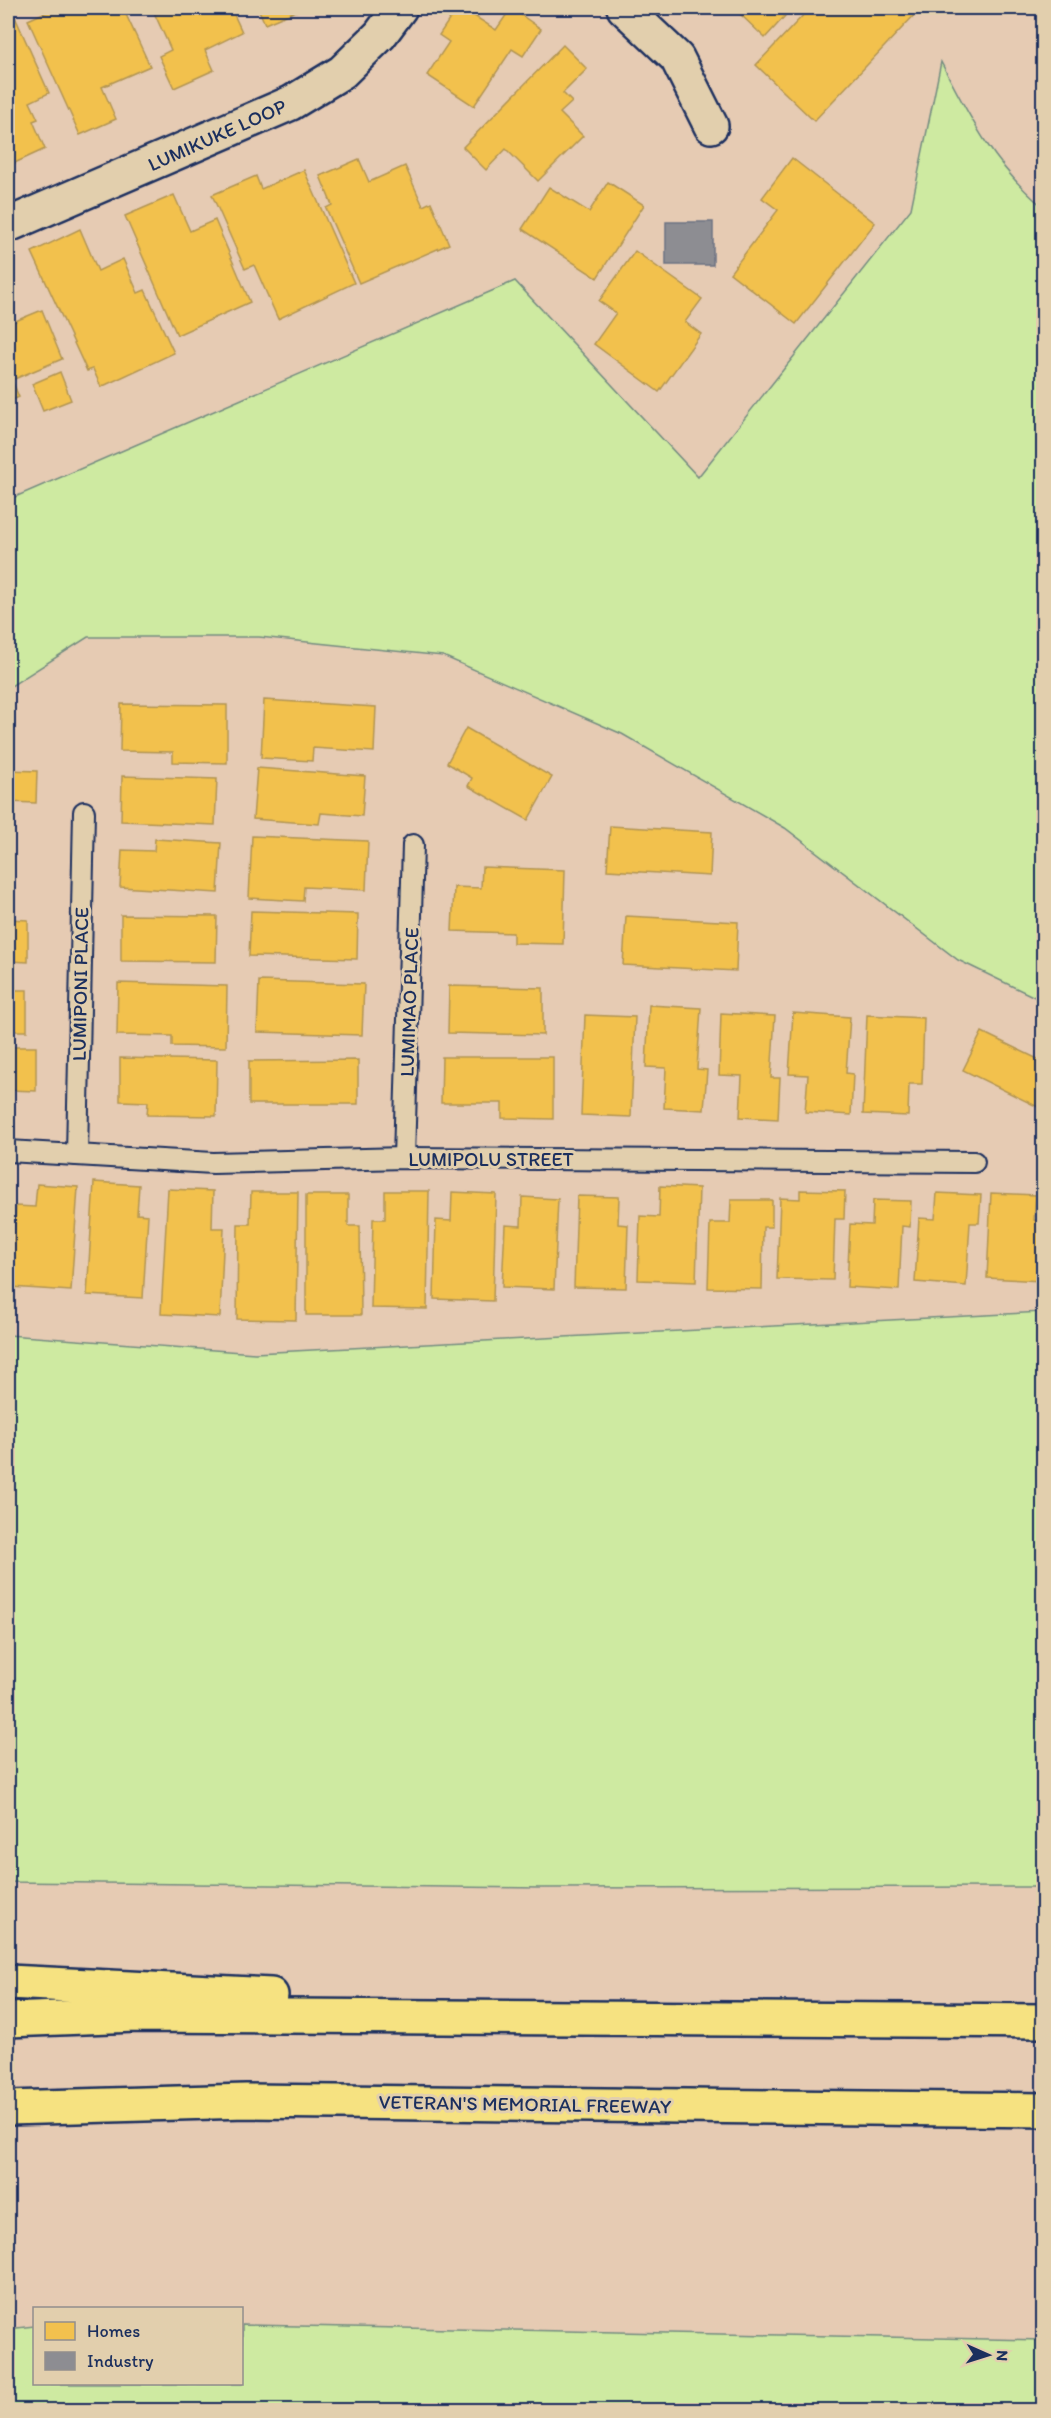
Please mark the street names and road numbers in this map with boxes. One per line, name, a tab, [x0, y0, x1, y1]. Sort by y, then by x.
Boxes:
street label: LUMIKUKE LOOP	[144, 94, 290, 176]
street label: LUMIPONI PLACE	[67, 907, 93, 1061]
street label: LUMIMAO PLACE	[394, 927, 424, 1077]
street label: LUMIPOLU STREET	[408, 1147, 574, 1171]
street label: VETERAN'S MEMORIAL FREEWAY	[379, 2089, 672, 2119]

